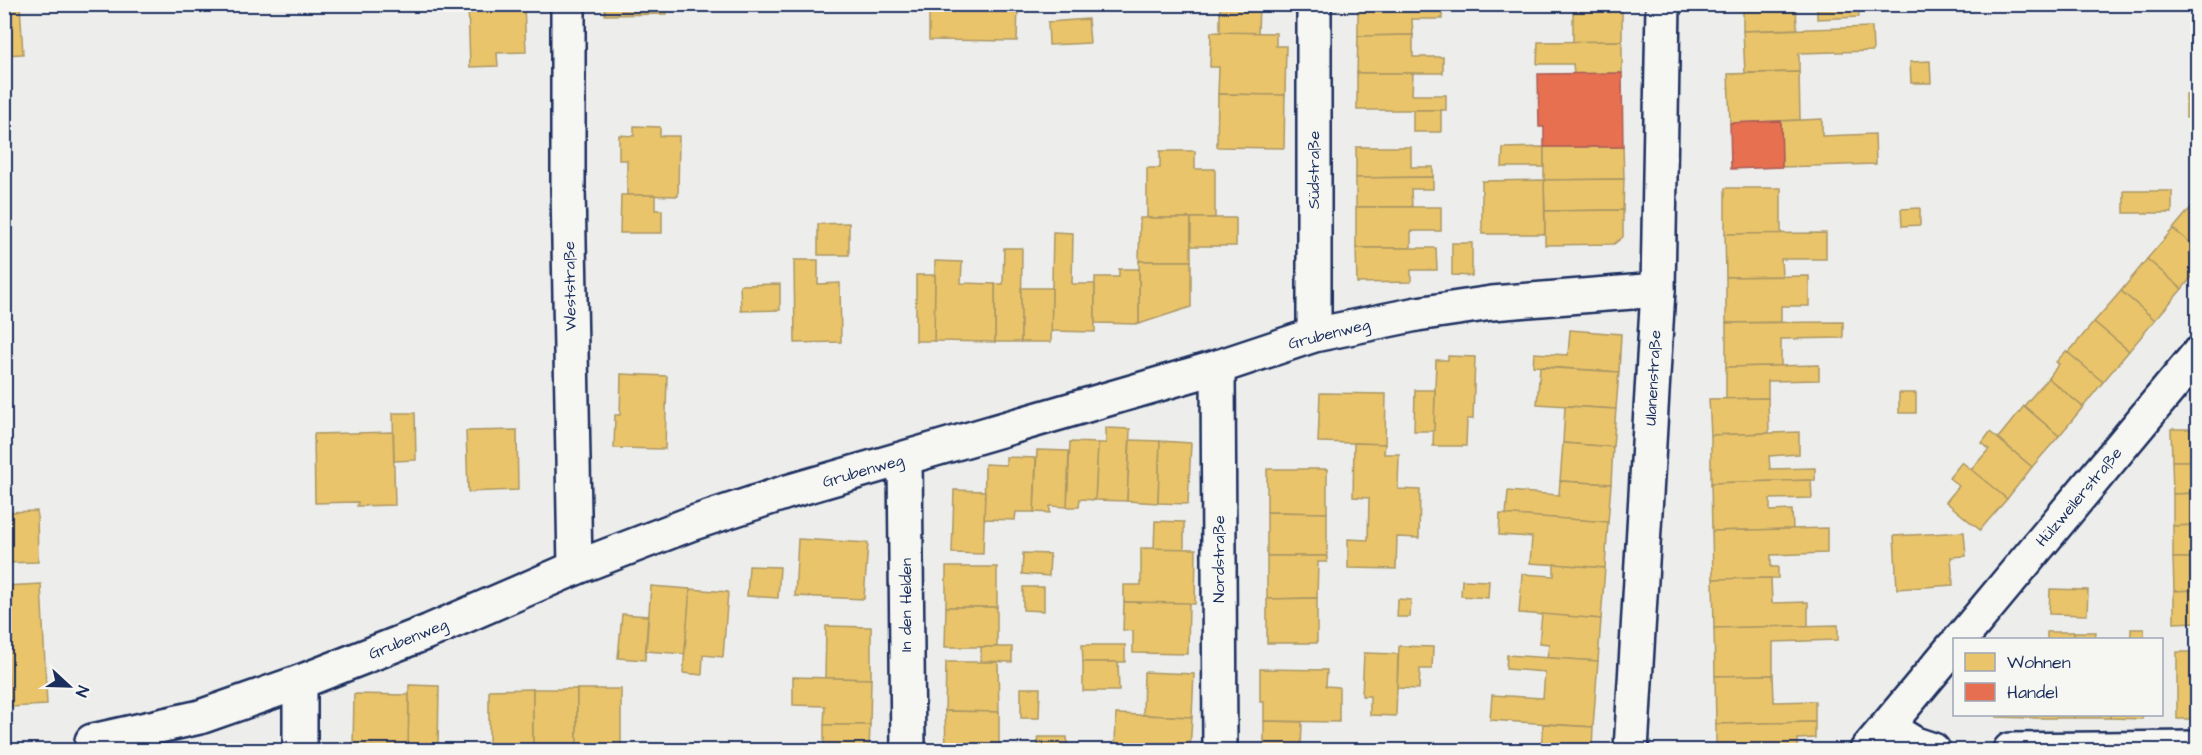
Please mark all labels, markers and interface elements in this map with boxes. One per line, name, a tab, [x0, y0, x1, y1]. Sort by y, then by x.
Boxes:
street label: Südstraße	[1303, 131, 1325, 209]
street label: Weststraße	[558, 241, 582, 331]
street label: Grubenweg	[1286, 313, 1372, 356]
street label: Ulanenstraße	[1640, 329, 1667, 426]
street label: Hülzweilerstraße	[2031, 442, 2127, 551]
street label: Grubenweg	[820, 449, 906, 494]
street label: Nordstraße	[1208, 515, 1230, 603]
street label: In den Helden	[895, 558, 917, 652]
street label: Grubenweg	[365, 613, 451, 666]
legend	[1953, 638, 2163, 716]
text: Wohnen	[2007, 650, 2071, 675]
north arrow	[39, 656, 99, 716]
text: Handel	[2007, 680, 2058, 705]
text: N	[70, 682, 94, 700]

